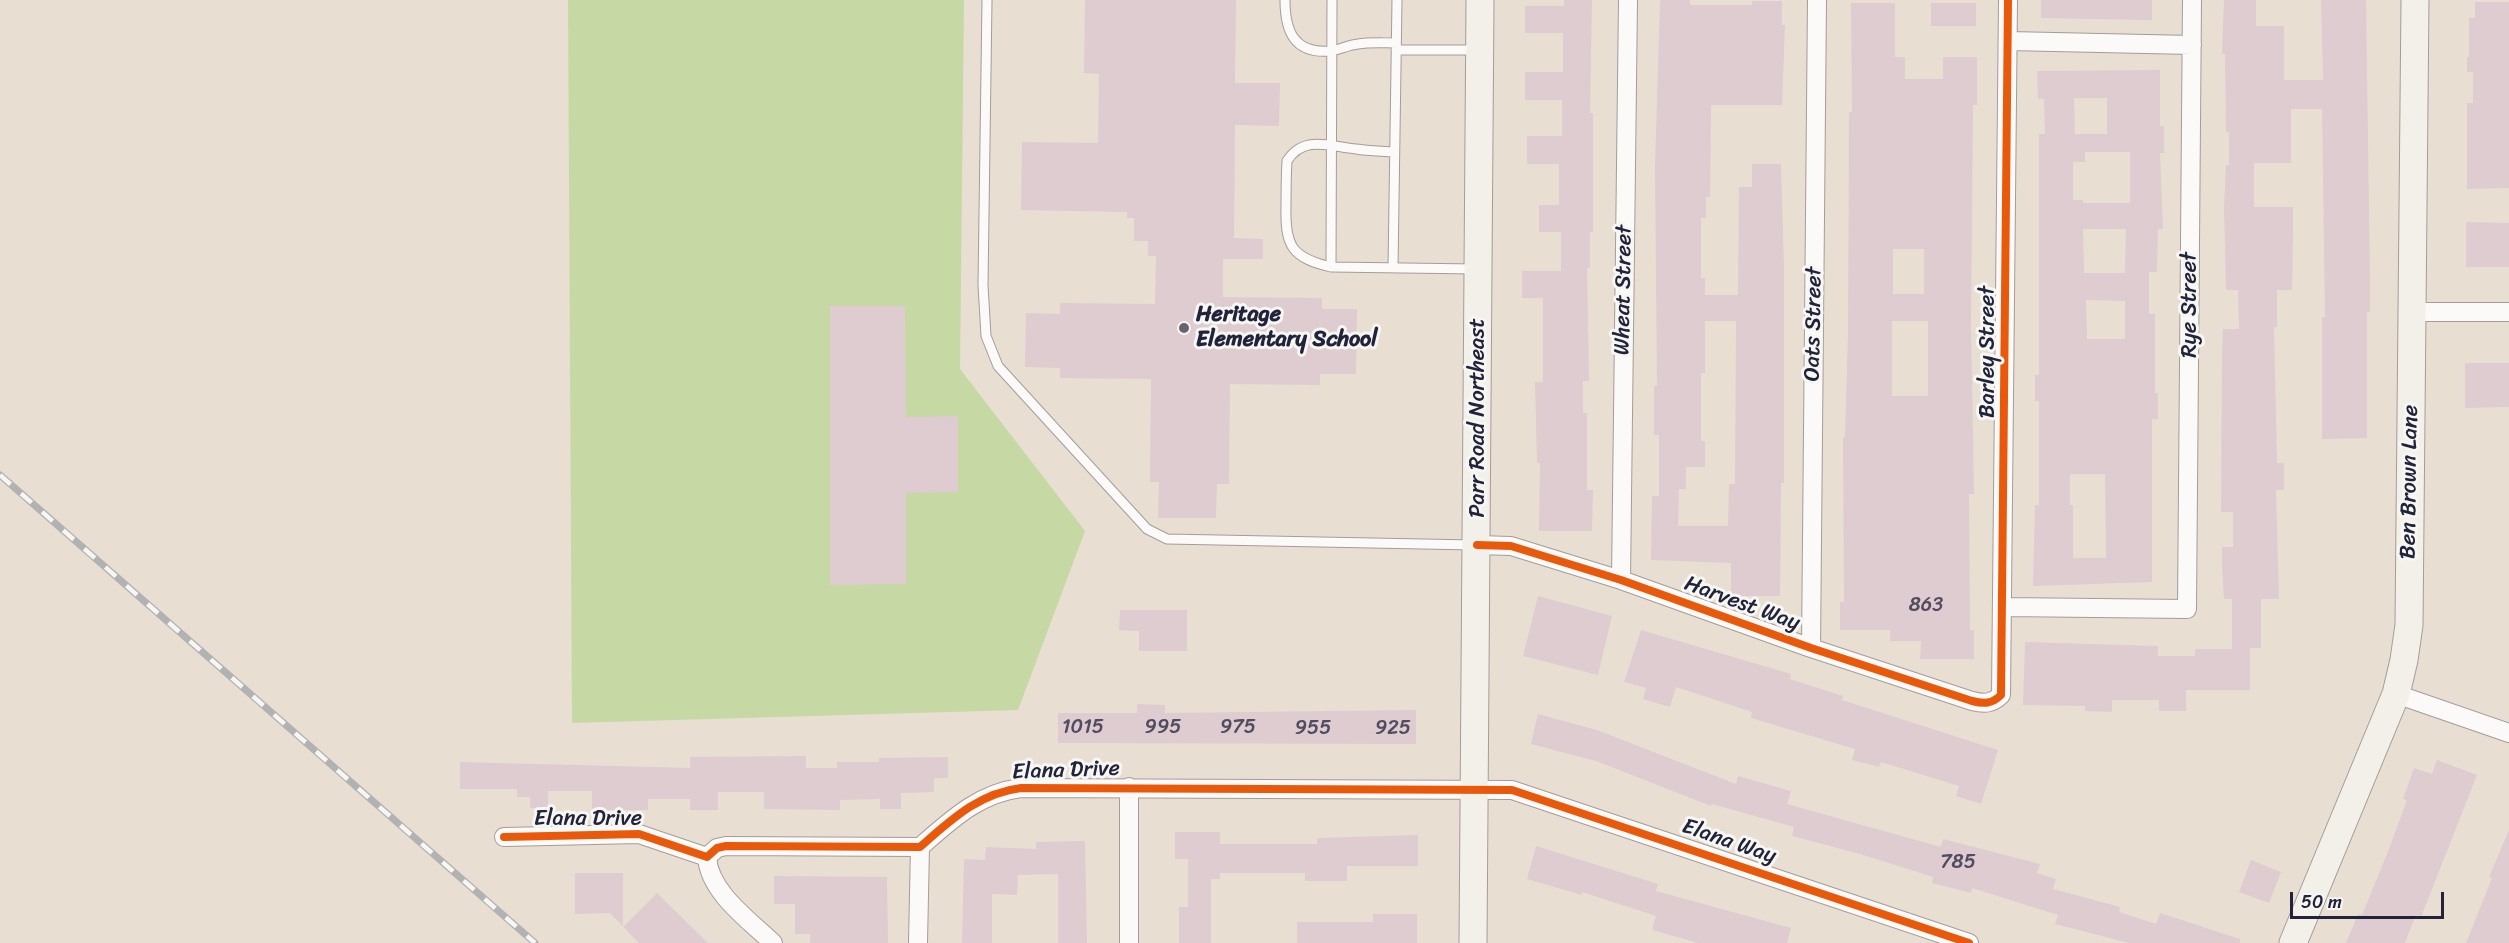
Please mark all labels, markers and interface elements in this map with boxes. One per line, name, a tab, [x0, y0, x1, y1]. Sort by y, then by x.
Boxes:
street label: Wheat Street	[1610, 225, 1638, 355]
street label: Rye Street	[2177, 252, 2203, 358]
street label: Oats Street	[1800, 266, 1828, 382]
street label: Barley Street	[1975, 286, 2001, 418]
place label: Heritage Elementary School	[1196, 302, 1378, 354]
street label: Parr Road Northeast	[1465, 318, 1491, 518]
marker: Heritage Elementary School	[1177, 321, 1191, 335]
street label: Ben Brown Lane	[2395, 405, 2425, 559]
street label: Harvest Way	[1681, 571, 1803, 637]
house number: 863	[1909, 594, 1943, 618]
house number: 1015	[1062, 716, 1104, 740]
house number: 995	[1145, 716, 1181, 740]
house number: 975	[1220, 716, 1256, 740]
house number: 955	[1295, 717, 1331, 741]
house number: 925	[1375, 717, 1411, 741]
street label: Elana Drive	[1012, 756, 1120, 786]
street label: Elana Drive	[534, 806, 642, 832]
street label: Elana Way	[1679, 814, 1779, 870]
house number: 785	[1940, 851, 1976, 875]
scale bar	[2293, 880, 2448, 918]
text: 50 m	[2301, 886, 2342, 918]

